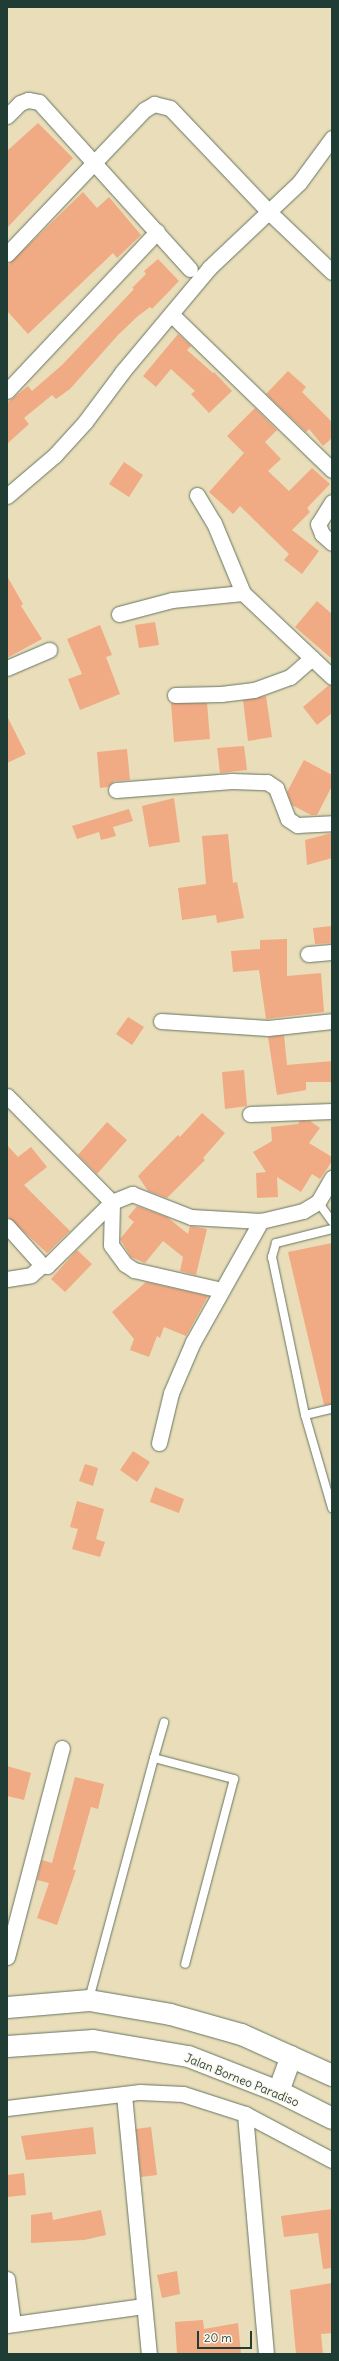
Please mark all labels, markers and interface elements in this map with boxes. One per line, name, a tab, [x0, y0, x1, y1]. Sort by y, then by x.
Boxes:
street label: Jalan Borneo Paradiso	[183, 2050, 301, 2110]
scale bar	[199, 2323, 254, 2349]
text: 20 m	[204, 2330, 232, 2345]

